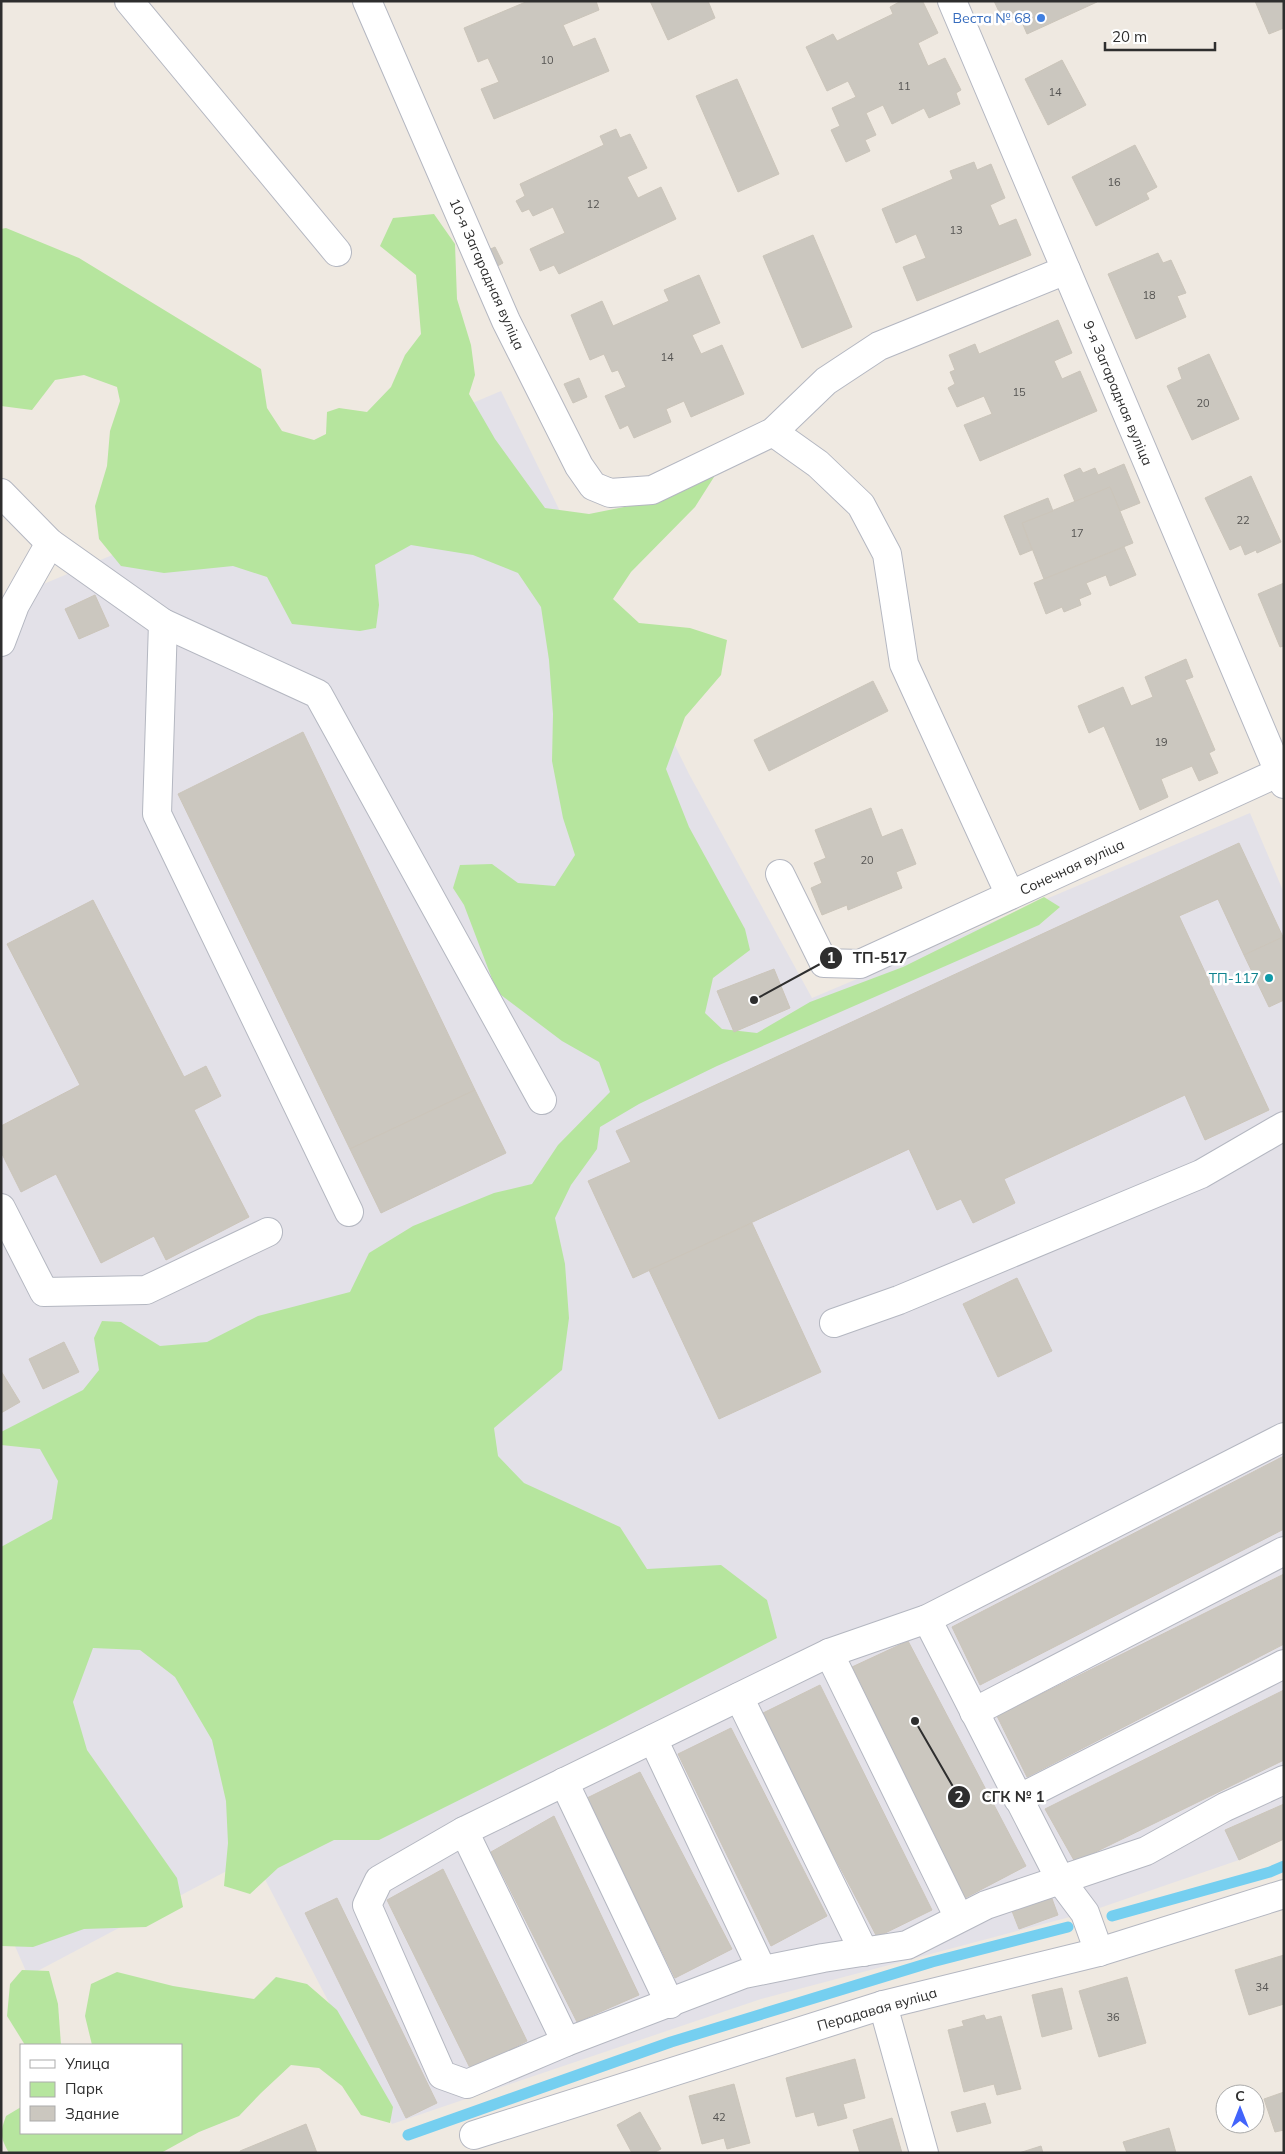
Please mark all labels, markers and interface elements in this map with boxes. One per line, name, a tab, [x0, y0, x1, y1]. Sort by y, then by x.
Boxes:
place label: Веста № 68	[952, 9, 1031, 27]
marker: Веста № 68	[1035, 12, 1047, 24]
scale bar	[1105, 20, 1215, 52]
text: 20 m	[1112, 27, 1147, 46]
house number: 10	[540, 53, 554, 67]
house number: 11	[897, 79, 911, 93]
house number: 14	[1048, 85, 1062, 99]
house number: 16	[1107, 175, 1121, 189]
street label: 10-я Загарадная вуліца	[445, 195, 529, 353]
house number: 12	[586, 197, 600, 211]
house number: 13	[949, 223, 963, 237]
house number: 18	[1142, 288, 1156, 302]
street label: 9-я Загарадная вуліца	[1079, 318, 1157, 468]
house number: 14	[660, 350, 674, 364]
house number: 15	[1012, 385, 1026, 399]
house number: 20	[1196, 396, 1210, 410]
house number: 22	[1236, 513, 1250, 527]
house number: 17	[1070, 526, 1084, 540]
house number: 19	[1154, 735, 1168, 749]
street label: Сонечная вуліца	[1017, 835, 1127, 899]
house number: 20	[860, 853, 874, 867]
callout: ТП-517	[818, 943, 918, 973]
text: 1	[826, 948, 836, 967]
text: ТП-517	[853, 948, 907, 967]
place label: ТП-117	[1209, 969, 1259, 987]
marker: ТП-117	[1263, 972, 1275, 984]
callout: СГК № 1	[946, 1782, 1055, 1812]
text: 2	[954, 1787, 964, 1806]
text: СГК № 1	[981, 1787, 1045, 1806]
house number: 34	[1255, 1980, 1269, 1994]
street label: Перадавая вуліца	[815, 1983, 939, 2035]
house number: 36	[1106, 2010, 1120, 2024]
legend	[20, 2044, 182, 2134]
text: Улица	[64, 2054, 110, 2073]
text: Парк	[65, 2079, 104, 2098]
north arrow	[1215, 2084, 1265, 2134]
text: С	[1235, 2087, 1245, 2105]
text: Здание	[65, 2104, 119, 2123]
house number: 42	[712, 2110, 726, 2124]

